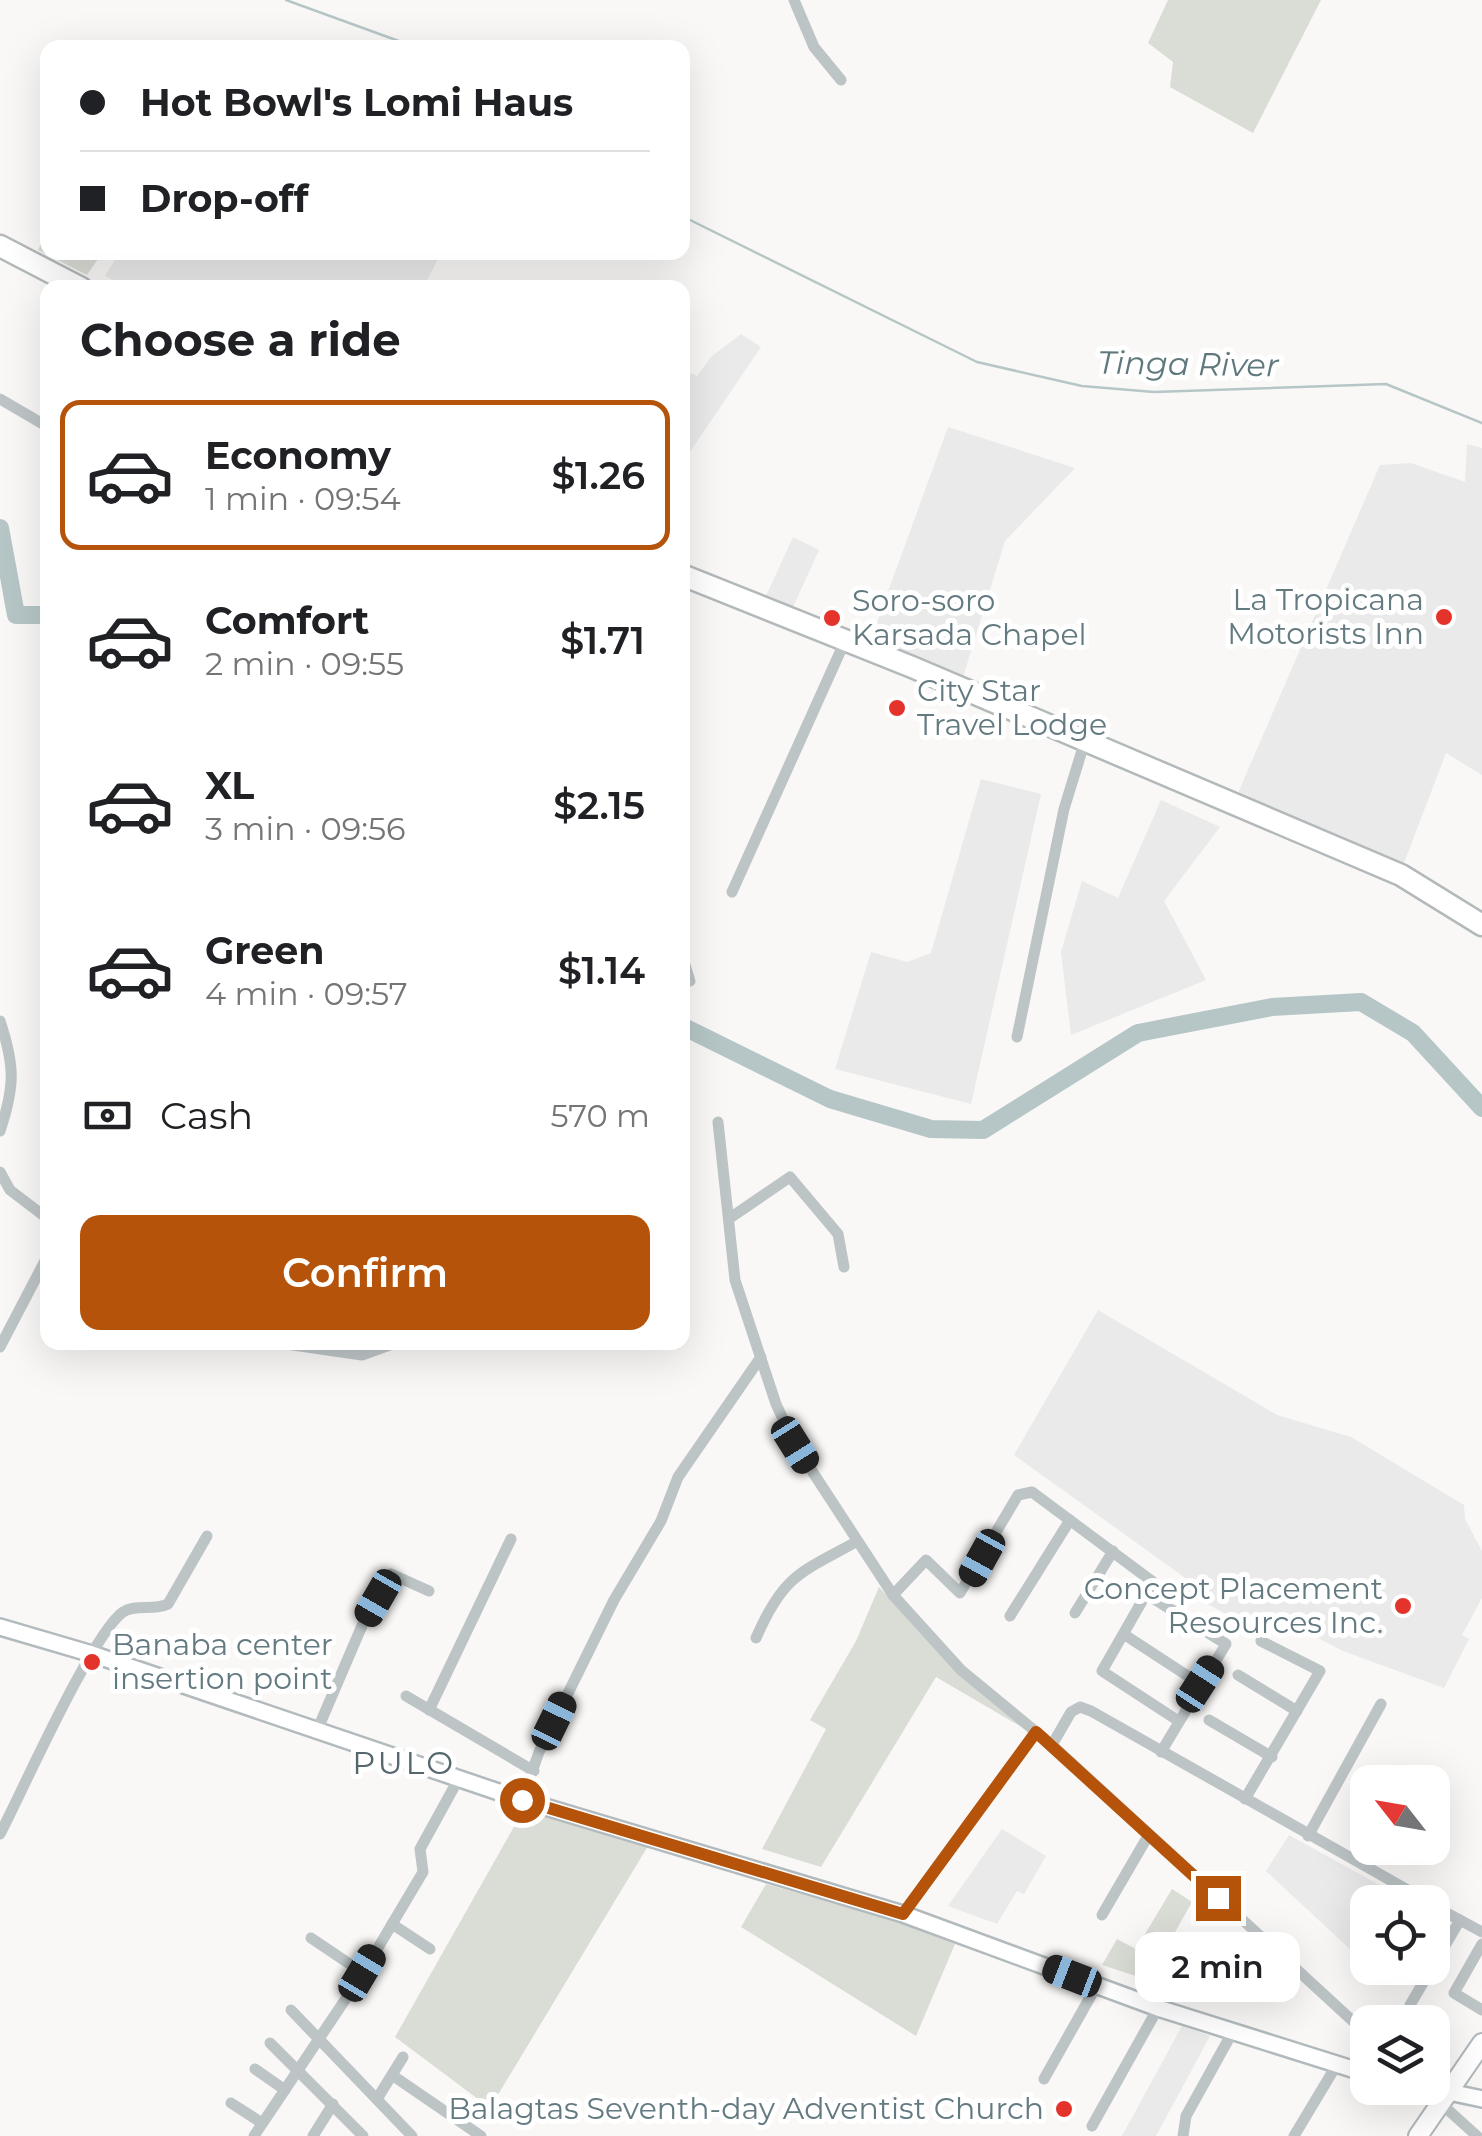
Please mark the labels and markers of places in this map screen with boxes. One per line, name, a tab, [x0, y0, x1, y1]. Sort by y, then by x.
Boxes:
place label: La Tropicana Motorists Inn	[1227, 581, 1424, 652]
place label: Soro-soro Karsada Chapel	[852, 582, 1087, 653]
marker: La Tropicana Motorists Inn	[1433, 606, 1455, 628]
marker: Soro-soro Karsada Chapel	[821, 607, 843, 629]
place label: City Star Travel Lodge	[917, 672, 1107, 743]
marker: City Star Travel Lodge	[886, 697, 908, 719]
place label: Concept Placement Resources Inc.	[1084, 1570, 1383, 1641]
marker: Concept Placement Resources Inc.	[1392, 1595, 1414, 1617]
place label: Banaba center insertion point	[112, 1626, 333, 1697]
marker: Banaba center insertion point	[81, 1651, 103, 1673]
place label: Balagtas Seventh-day Adventist Church	[448, 2090, 1044, 2127]
marker: Balagtas Seventh-day Adventist Church	[1053, 2098, 1075, 2120]

